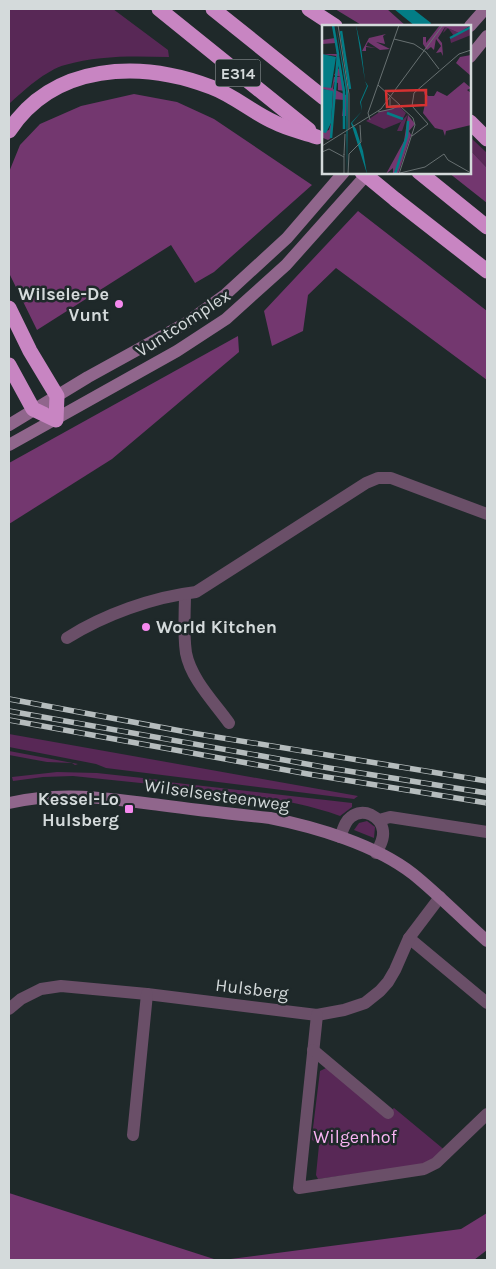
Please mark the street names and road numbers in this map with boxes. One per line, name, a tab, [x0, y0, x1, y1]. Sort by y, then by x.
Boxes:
road number: E314	[216, 59, 260, 86]
street label: Vuntcomplex	[131, 284, 235, 362]
street label: Wilselsesteenweg	[143, 774, 291, 816]
street label: Hulsberg	[214, 974, 290, 1004]

